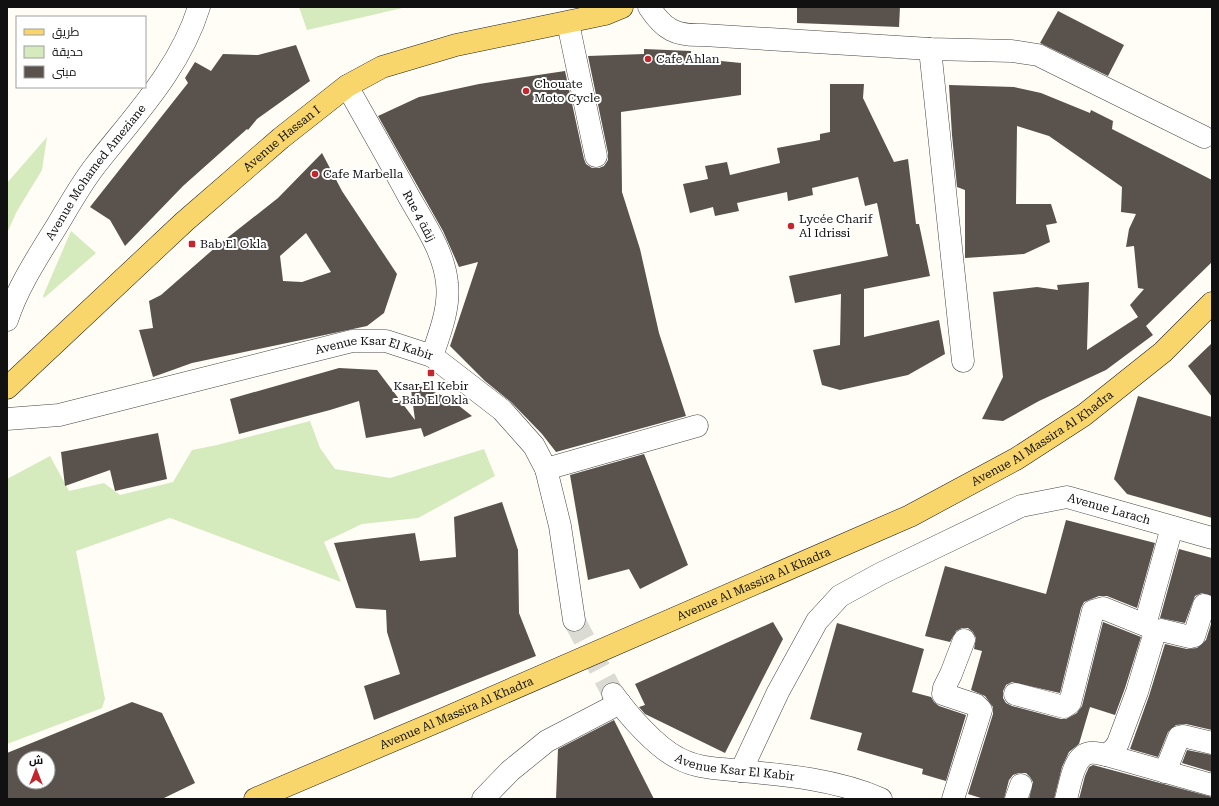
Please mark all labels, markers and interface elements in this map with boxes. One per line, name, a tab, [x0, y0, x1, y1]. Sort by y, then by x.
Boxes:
legend	[16, 16, 146, 88]
text: طريق	[52, 25, 80, 39]
text: حديقة	[52, 45, 83, 59]
place label: Cafe Ahlan	[656, 52, 720, 66]
marker: Cafe Ahlan	[643, 54, 653, 64]
text: مبنى	[52, 65, 77, 79]
place label: Chouate Moto Cycle	[534, 77, 600, 105]
marker: Chouate Moto Cycle	[521, 86, 531, 96]
street label: Avenue Mohamed Ameziane	[43, 101, 149, 243]
street label: Avenue Hassan I	[240, 103, 323, 175]
place label: Cafe Marbella	[323, 167, 404, 181]
marker: Cafe Marbella	[310, 169, 320, 179]
street label: Rue 4 زنقة	[400, 188, 438, 244]
place label: Lycée Charif Al Idrissi	[799, 212, 873, 240]
marker: Lycée Charif Al Idrissi	[786, 221, 796, 231]
place label: Bab El Okla	[200, 237, 267, 251]
marker: Bab El Okla	[187, 239, 197, 249]
street label: Avenue Ksar El Kabir	[314, 334, 435, 363]
marker: Ksar El Kebir - Bab El Okla	[426, 368, 436, 378]
place label: Ksar El Kebir - Bab El Okla	[393, 379, 469, 407]
street label: Avenue Al Massira Al Khadra	[969, 387, 1116, 489]
street label: Avenue Larach	[1066, 490, 1153, 527]
street label: Avenue Al Massira Al Khadra	[675, 544, 833, 624]
street label: Avenue Al Massira Al Khadra	[377, 674, 536, 752]
north arrow	[16, 750, 56, 790]
street label: Avenue Ksar El Kabir	[673, 751, 796, 784]
text: ش	[29, 754, 43, 767]

